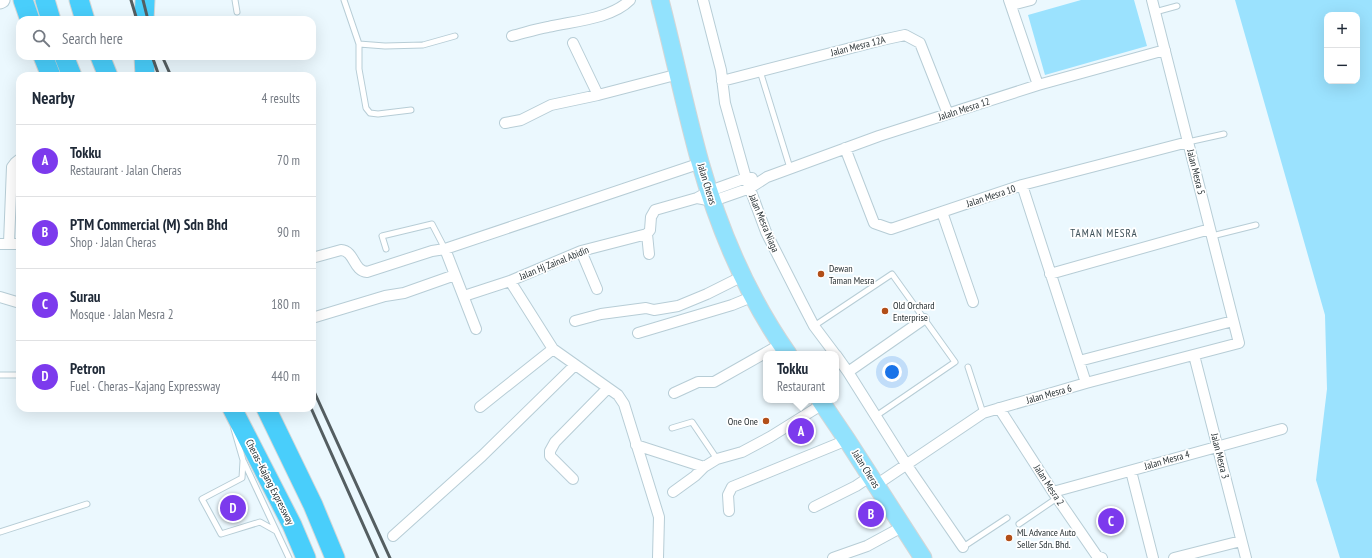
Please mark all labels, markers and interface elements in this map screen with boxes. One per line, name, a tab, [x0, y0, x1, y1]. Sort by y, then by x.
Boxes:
map controls	[1324, 12, 1360, 84]
button: +	[1324, 12, 1360, 48]
search box	[16, 16, 316, 60]
icon: search	[30, 27, 52, 49]
text: Search here	[62, 29, 123, 48]
street label: Jalan Mesra 12A	[828, 33, 887, 59]
button: −	[1324, 48, 1360, 84]
text: Nearby	[32, 87, 75, 109]
text: 4 results	[261, 90, 300, 107]
street label: Jalaln Mesra 12	[936, 95, 991, 124]
text: Tokku	[70, 143, 101, 162]
street label: Jalan Mesra 5	[1184, 147, 1208, 196]
text: A	[42, 152, 48, 169]
text: 70 m	[277, 152, 300, 169]
street label: Jalan Cheras	[694, 161, 720, 207]
text: Restaurant · Jalan Cheras	[70, 162, 181, 179]
street label: Jalan Mesra 10	[964, 182, 1018, 210]
street label: Jalan Mesra Niaga	[746, 191, 782, 254]
text: PTM Commercial (M) Sdn Bhd	[70, 215, 228, 234]
text: B	[42, 224, 48, 241]
text: 90 m	[277, 224, 300, 241]
district label: TAMAN MESRA	[1070, 226, 1138, 240]
text: Shop · Jalan Cheras	[70, 234, 156, 251]
street label: Jalan Hj Zainal Abidin	[516, 243, 591, 283]
place label: Dewan Taman Mesra	[829, 262, 874, 287]
marker: Dewan Taman Mesra	[816, 269, 826, 279]
text: Surau	[70, 287, 101, 306]
text: C	[42, 296, 48, 313]
text: 180 m	[271, 296, 300, 313]
place label: Old Orchard Enterprise	[893, 299, 935, 324]
text: Mosque · Jalan Mesra 2	[70, 306, 174, 323]
marker: Old Orchard Enterprise	[880, 306, 890, 316]
popup	[763, 351, 839, 403]
text: Petron	[70, 359, 105, 378]
text: Tokku	[777, 359, 808, 378]
your location	[882, 362, 902, 382]
text: D	[42, 368, 48, 385]
text: 440 m	[271, 368, 300, 385]
text: Fuel · Cheras–Kajang Expressway	[70, 378, 220, 395]
text: Restaurant	[777, 378, 825, 395]
street label: Jalan Mesra 6	[1024, 381, 1074, 407]
place label: One One	[728, 415, 758, 428]
marker: One One	[761, 416, 771, 426]
pin: A	[788, 416, 814, 446]
street label: Jalan Mesra 3	[1208, 431, 1232, 480]
street label: Cheras–Kajang Expressway	[243, 437, 297, 527]
street label: Jalan Cheras	[849, 447, 883, 491]
street label: Jalan Mesra 4	[1142, 447, 1192, 473]
street label: Jalan Mesra 2	[1030, 461, 1067, 508]
pin: D	[220, 493, 246, 523]
pin: B	[858, 499, 884, 529]
pin: C	[1098, 506, 1124, 536]
place label: ML Advance Auto Seller Sdn. Bhd.	[1017, 526, 1076, 551]
marker: ML Advance Auto Seller Sdn. Bhd.	[1004, 533, 1014, 543]

